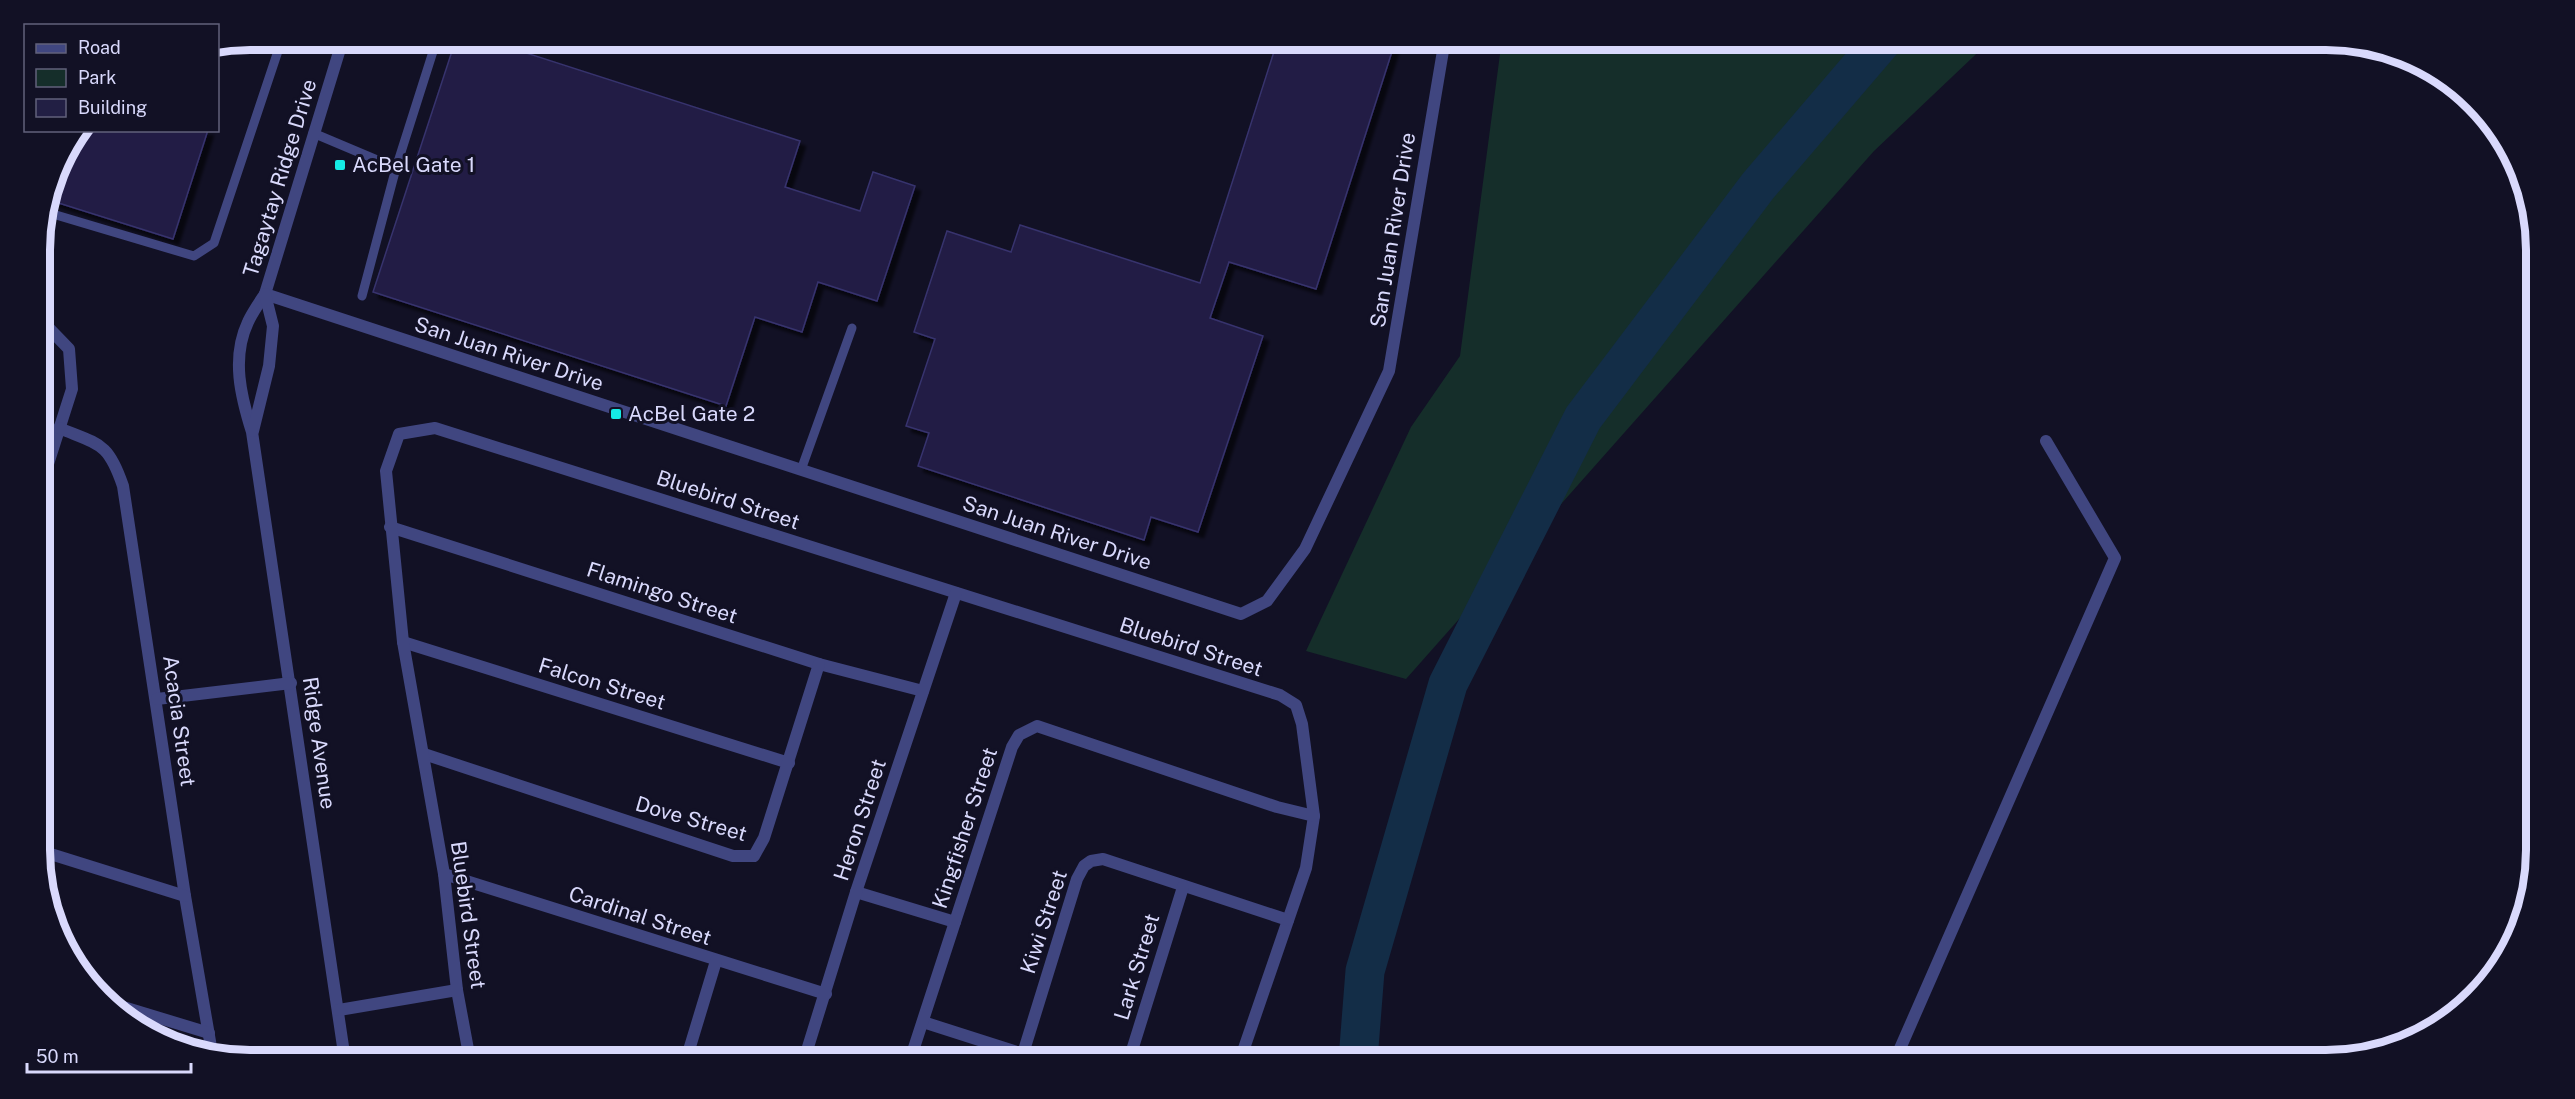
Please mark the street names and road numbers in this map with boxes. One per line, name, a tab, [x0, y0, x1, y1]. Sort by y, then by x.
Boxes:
street label: Tagaytay Ridge Drive	[238, 76, 321, 280]
street label: San Juan River Drive	[1365, 131, 1420, 329]
street label: San Juan River Drive	[412, 311, 607, 396]
street label: Bluebird Street	[653, 465, 803, 534]
street label: San Juan River Drive	[960, 490, 1155, 575]
street label: Flamingo Street	[584, 556, 741, 629]
street label: Bluebird Street	[1116, 612, 1266, 681]
street label: Falcon Street	[536, 652, 669, 715]
street label: Acacia Street	[158, 654, 201, 788]
street label: Ridge Avenue	[298, 675, 341, 811]
street label: Kingfisher Street	[927, 744, 1002, 911]
street label: Heron Street	[828, 756, 891, 884]
street label: Dove Street	[633, 791, 750, 846]
street label: Bluebird Street	[446, 839, 491, 990]
street label: Kiwi Street	[1015, 867, 1072, 977]
street label: Cardinal Street	[566, 881, 715, 950]
street label: Lark Street	[1109, 911, 1165, 1023]

